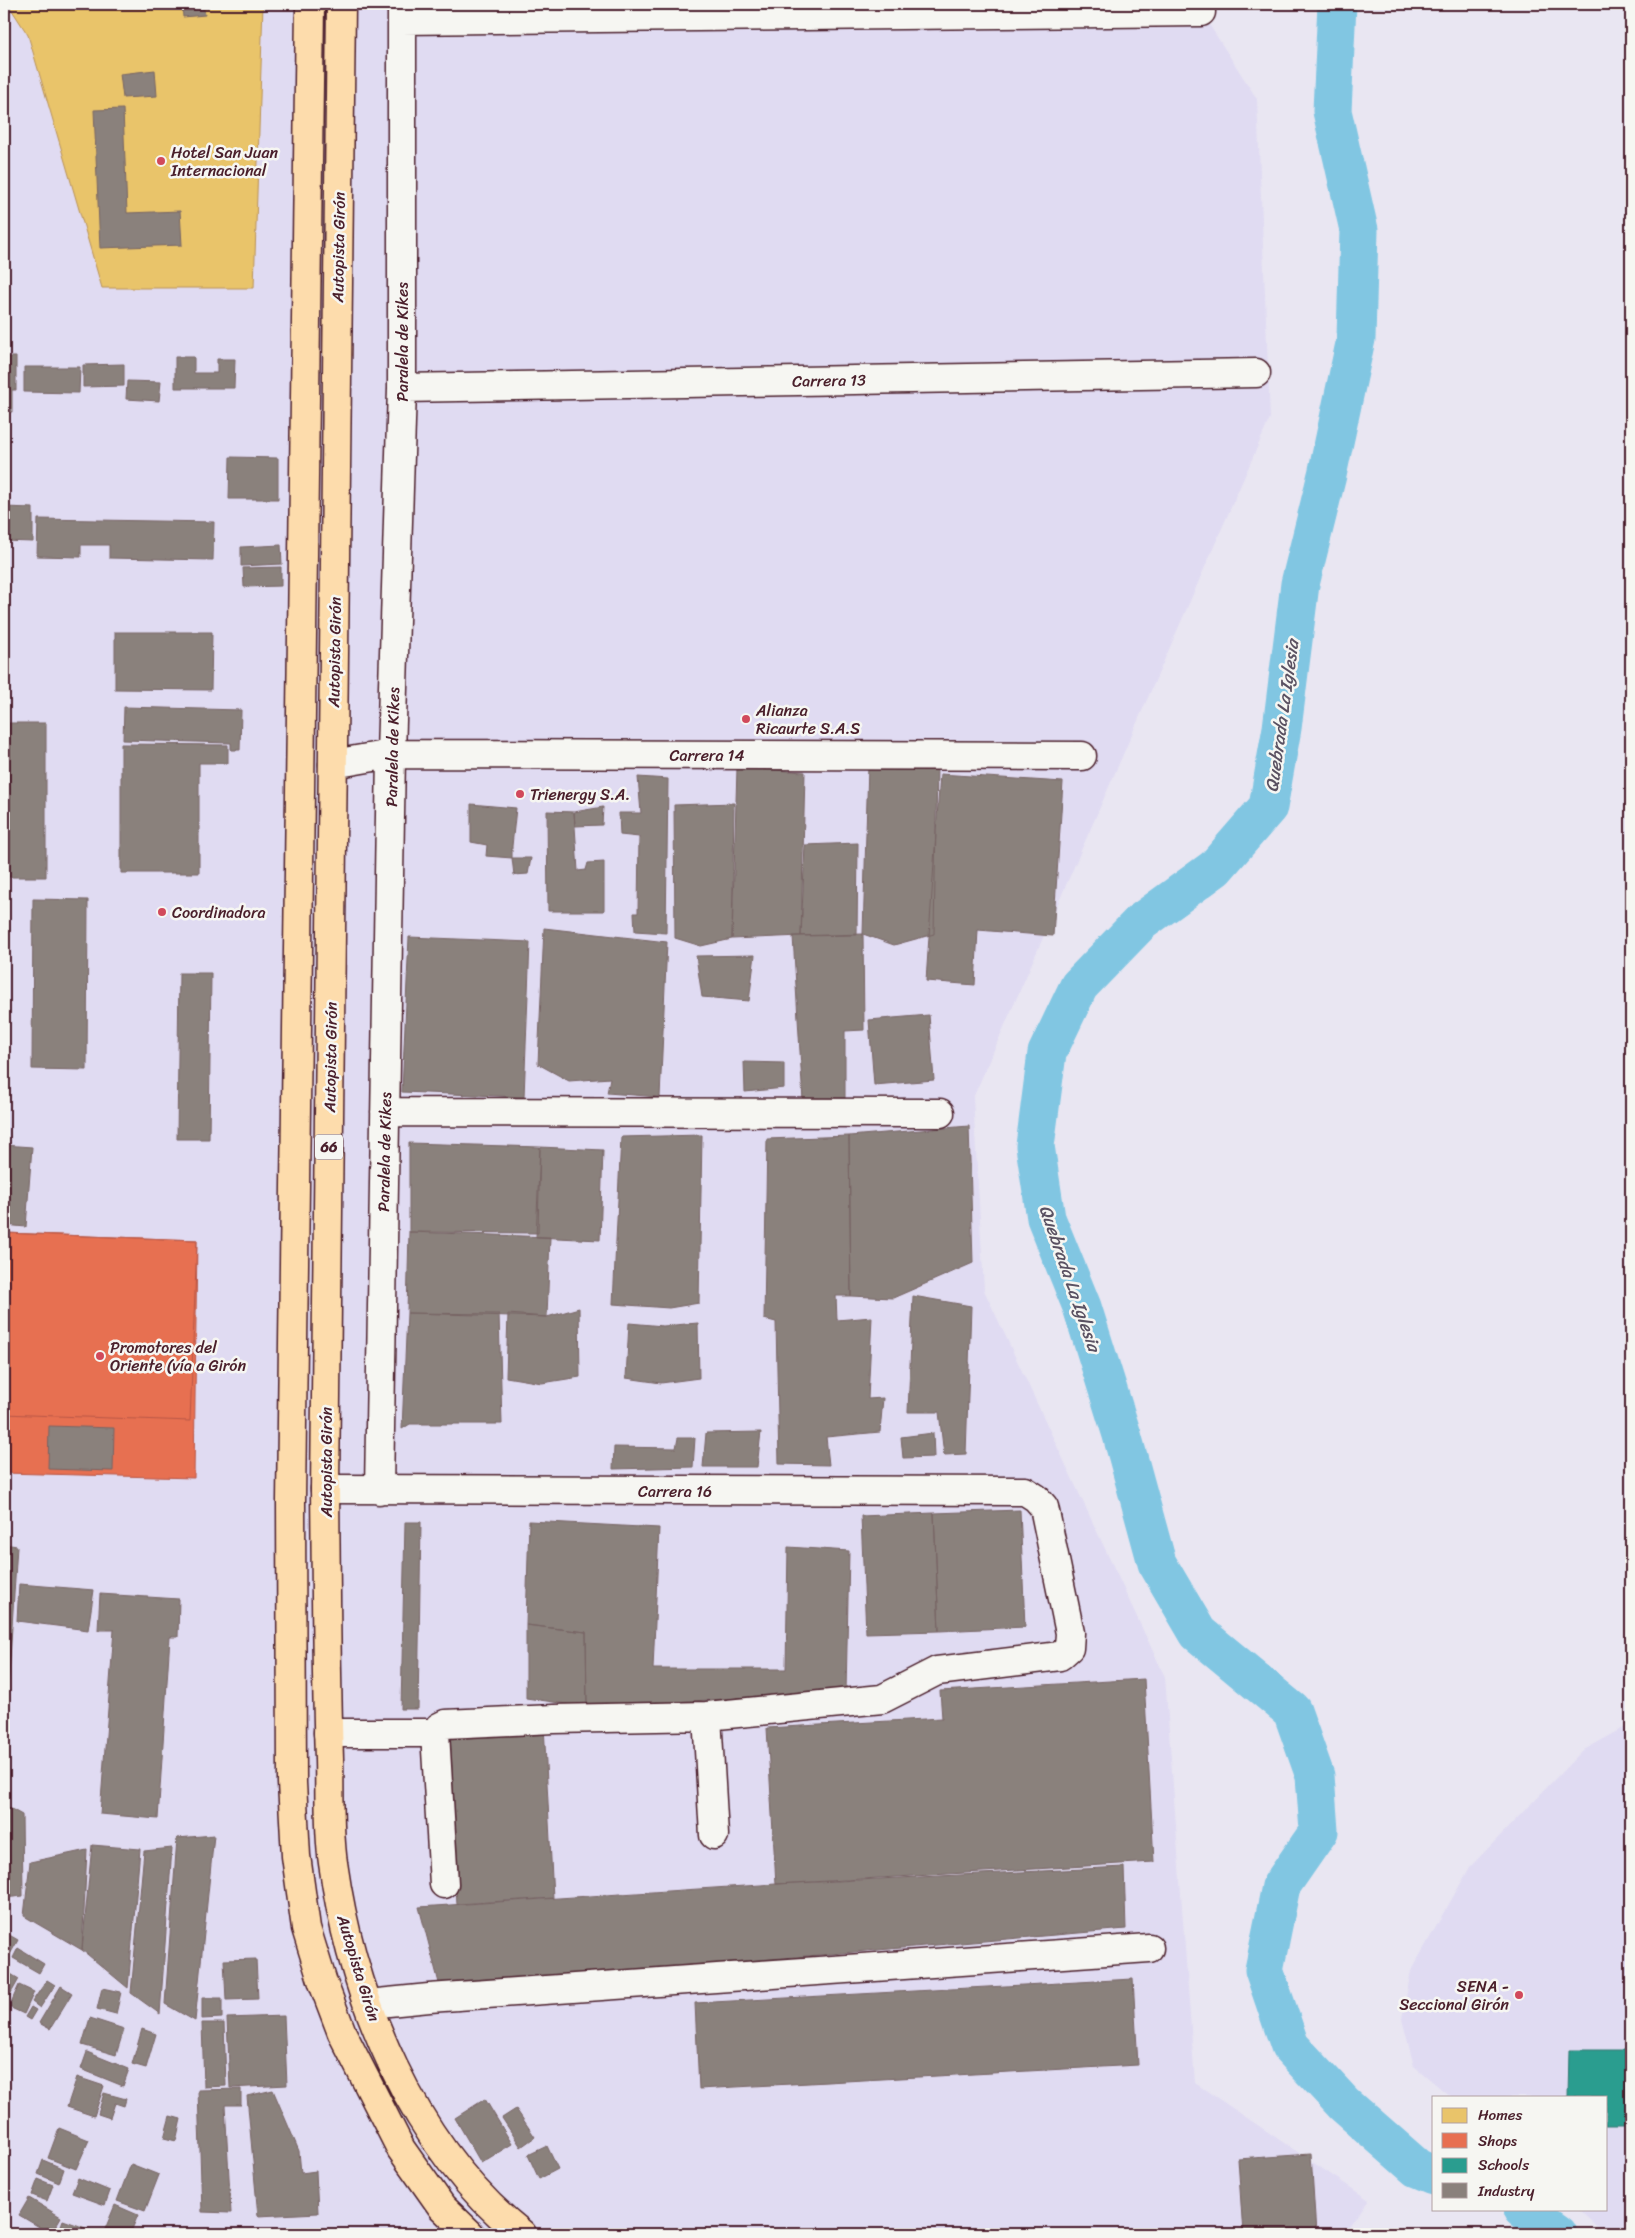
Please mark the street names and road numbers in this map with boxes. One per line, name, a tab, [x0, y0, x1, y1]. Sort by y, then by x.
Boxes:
street label: Autopista Girón	[323, 191, 354, 304]
street label: Paralela de Kikes	[388, 282, 417, 402]
street label: Carrera 13	[792, 365, 866, 396]
street label: Autopista Girón	[319, 596, 350, 709]
street label: Paralela de Kikes	[377, 687, 408, 807]
street label: Carrera 14	[670, 741, 744, 770]
street label: Autopista Girón	[315, 1001, 346, 1114]
street label: Paralela de Kikes	[369, 1092, 400, 1212]
road number: 66	[315, 1134, 343, 1160]
street label: Autopista Girón	[312, 1406, 341, 1518]
street label: Carrera 16	[638, 1477, 712, 1506]
street label: Autopista Girón	[328, 1910, 389, 2026]

